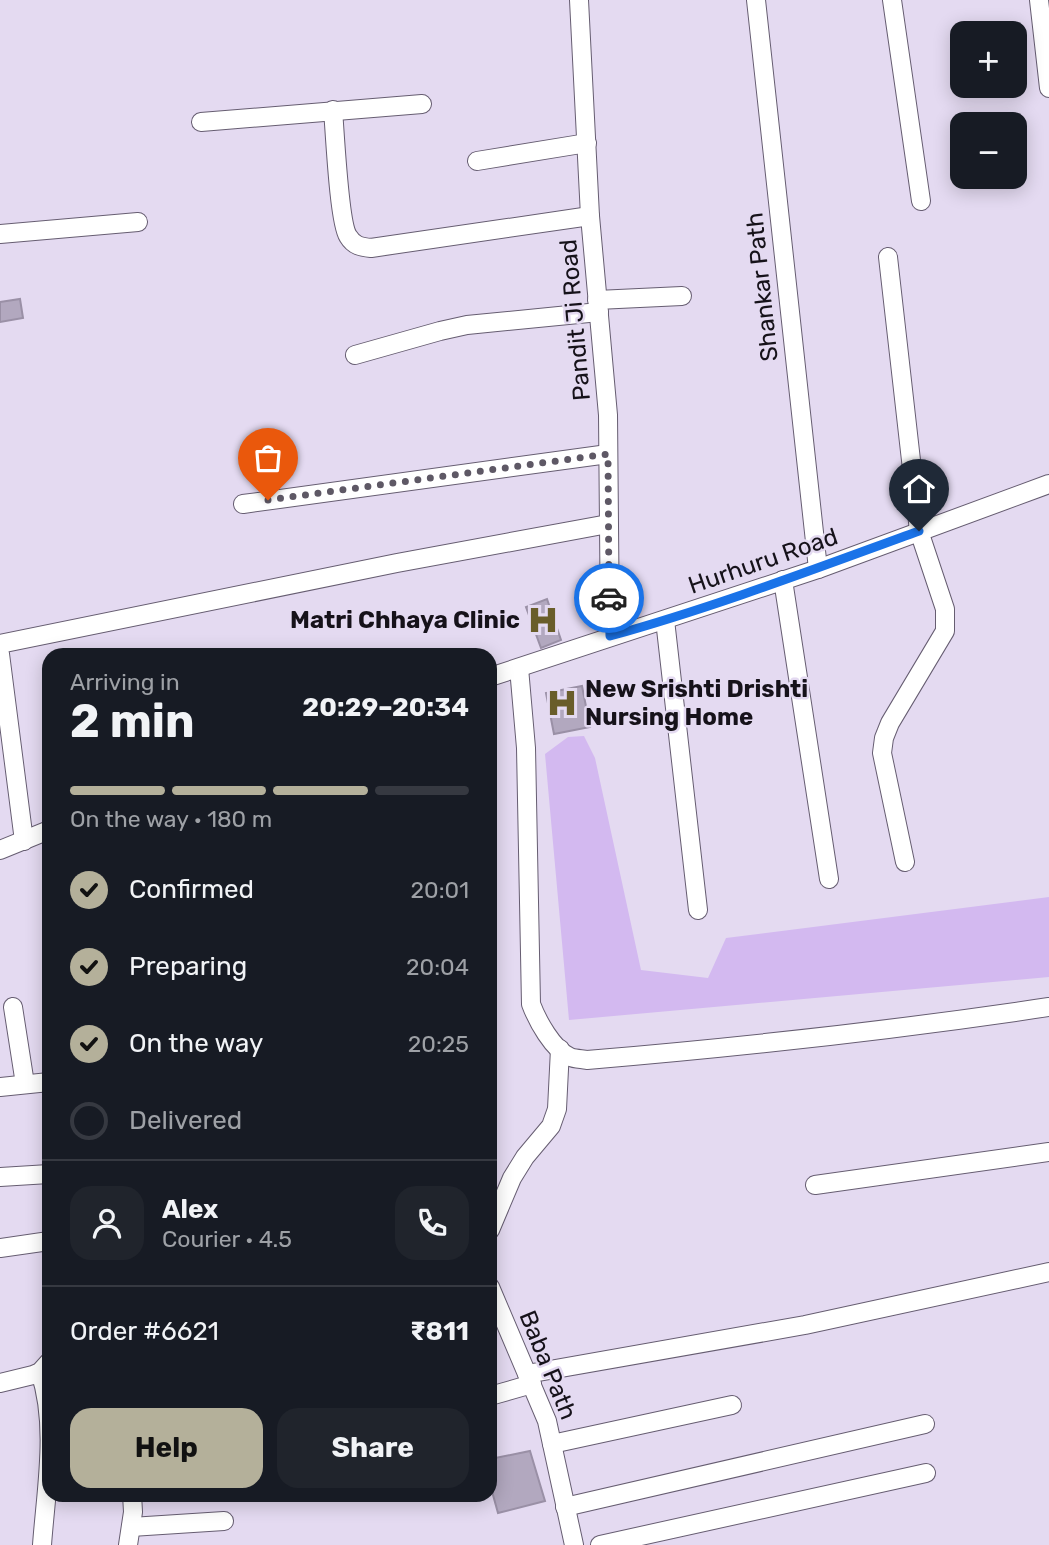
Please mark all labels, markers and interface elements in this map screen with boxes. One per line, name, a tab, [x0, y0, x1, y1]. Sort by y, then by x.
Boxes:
map controls	[950, 21, 1027, 189]
button: +	[950, 21, 1027, 98]
button: −	[950, 112, 1027, 189]
street label: Shankar Path	[740, 211, 784, 363]
street label: Pandit Ji Road	[554, 238, 596, 402]
pin	[238, 428, 298, 500]
icon: bag	[249, 439, 287, 477]
pin	[889, 459, 949, 531]
icon: home	[900, 470, 938, 508]
street label: Hurhuru Road	[685, 522, 841, 600]
courier	[574, 563, 644, 633]
icon: car	[590, 579, 628, 617]
hospital icon: Matri Chhaya Clinic	[526, 603, 560, 637]
place label: Matri Chhaya Clinic	[290, 606, 520, 634]
text: Arriving in	[70, 668, 180, 696]
place label: New Srishti Drishti Nursing Home	[585, 675, 808, 731]
hospital icon: New Srishti Drishti Nursing Home	[545, 686, 579, 720]
text: 20:29–20:34	[302, 692, 469, 723]
text: 2 min	[70, 694, 195, 749]
text: On the way · 180 m	[70, 805, 272, 833]
icon: check	[70, 871, 108, 909]
text: Confirmed	[129, 874, 254, 905]
text: 20:01	[411, 876, 469, 904]
icon: check	[70, 948, 108, 986]
text: Preparing	[129, 951, 247, 982]
text: 20:04	[406, 953, 469, 981]
icon: check	[70, 1025, 108, 1063]
text: On the way	[129, 1028, 263, 1059]
text: 20:25	[408, 1030, 469, 1058]
text: Delivered	[129, 1105, 242, 1136]
button: person	[70, 1186, 144, 1260]
button: phone	[395, 1186, 469, 1260]
text: Alex	[162, 1194, 218, 1225]
text: Courier · 4.5	[162, 1225, 292, 1253]
street label: Baba Path	[513, 1306, 583, 1424]
text: Order #6621	[70, 1316, 219, 1347]
text: ₹811	[410, 1316, 469, 1347]
button: Help	[70, 1408, 263, 1488]
button: Share	[277, 1408, 469, 1488]

